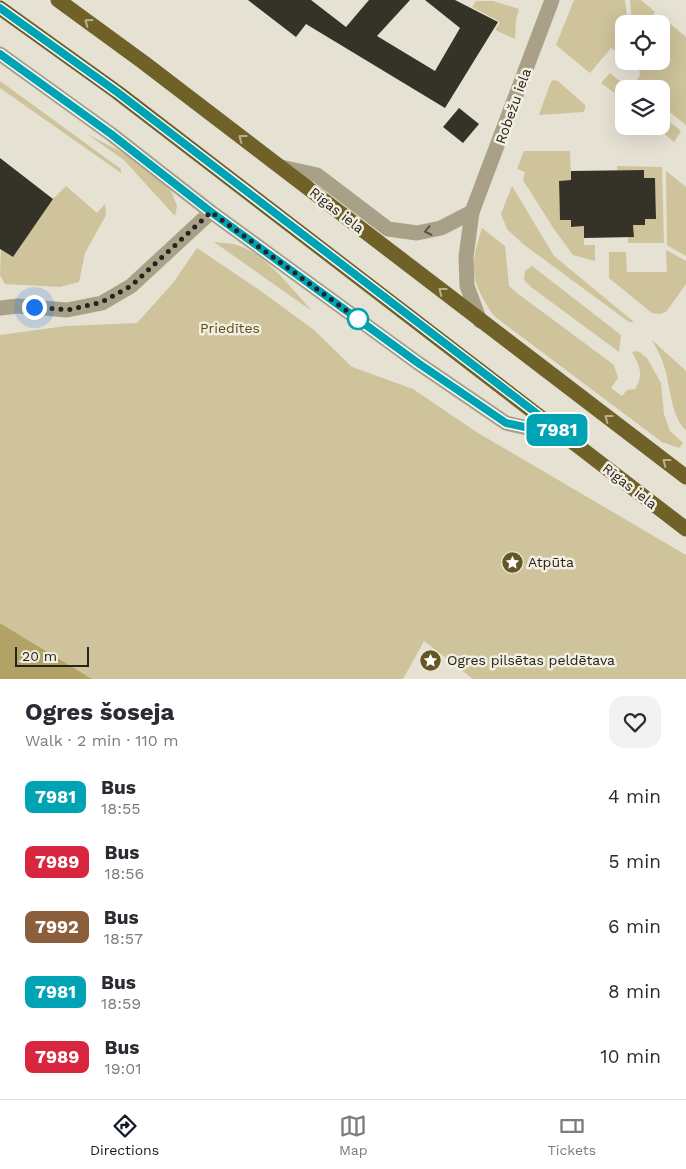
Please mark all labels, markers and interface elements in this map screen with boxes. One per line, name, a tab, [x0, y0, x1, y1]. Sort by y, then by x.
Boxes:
map controls	[615, 15, 670, 135]
button: locate	[615, 15, 670, 70]
one-way arrow	[84, 19, 94, 28]
street label: Robežu iela	[492, 66, 534, 146]
button: layers	[615, 80, 670, 135]
one-way arrow	[239, 135, 248, 143]
street label: Rīgas iela	[307, 184, 367, 236]
one-way arrow	[423, 225, 432, 236]
one-way arrow	[439, 288, 448, 296]
your location	[22, 295, 47, 320]
unlabelled marker	[347, 308, 369, 330]
park label: Priedītes	[200, 320, 260, 336]
line badge: 7981	[522, 414, 592, 446]
one-way arrow	[605, 415, 614, 423]
text: 7981	[536, 419, 578, 440]
one-way arrow	[663, 459, 672, 468]
street label: Rīgas iela	[600, 460, 660, 512]
place icon: Atpūta	[500, 550, 524, 574]
place label: Atpūta	[528, 554, 574, 570]
scale bar	[15, 644, 89, 667]
text: 20 m	[22, 648, 57, 664]
place icon: Ogres pilsētas peldētava	[419, 648, 443, 672]
place label: Ogres pilsētas peldētava	[447, 652, 615, 668]
button: heart	[609, 696, 661, 748]
text: Ogres šoseja	[25, 698, 174, 726]
text: Walk · 2 min · 110 m	[25, 731, 178, 750]
text: Bus	[101, 776, 136, 799]
text: 4 min	[608, 785, 661, 808]
text: 7981	[35, 786, 76, 807]
text: 18:55	[101, 799, 141, 818]
text: Bus	[104, 841, 139, 864]
text: 5 min	[609, 850, 661, 873]
text: 7989	[35, 851, 79, 872]
text: 18:56	[104, 864, 144, 883]
text: Bus	[104, 906, 139, 929]
text: 6 min	[608, 915, 661, 938]
text: 7992	[35, 916, 79, 937]
text: 18:57	[104, 929, 143, 948]
text: Bus	[101, 971, 136, 994]
text: 8 min	[608, 980, 661, 1003]
text: 7981	[35, 981, 76, 1002]
text: 18:59	[101, 994, 141, 1013]
text: Bus	[104, 1036, 139, 1059]
text: 10 min	[600, 1045, 661, 1068]
text: 7989	[35, 1046, 79, 1067]
text: 19:01	[104, 1059, 141, 1078]
tab: Directions	[90, 1112, 159, 1158]
tab: Map	[339, 1112, 368, 1158]
tab: Tickets	[547, 1112, 596, 1158]

